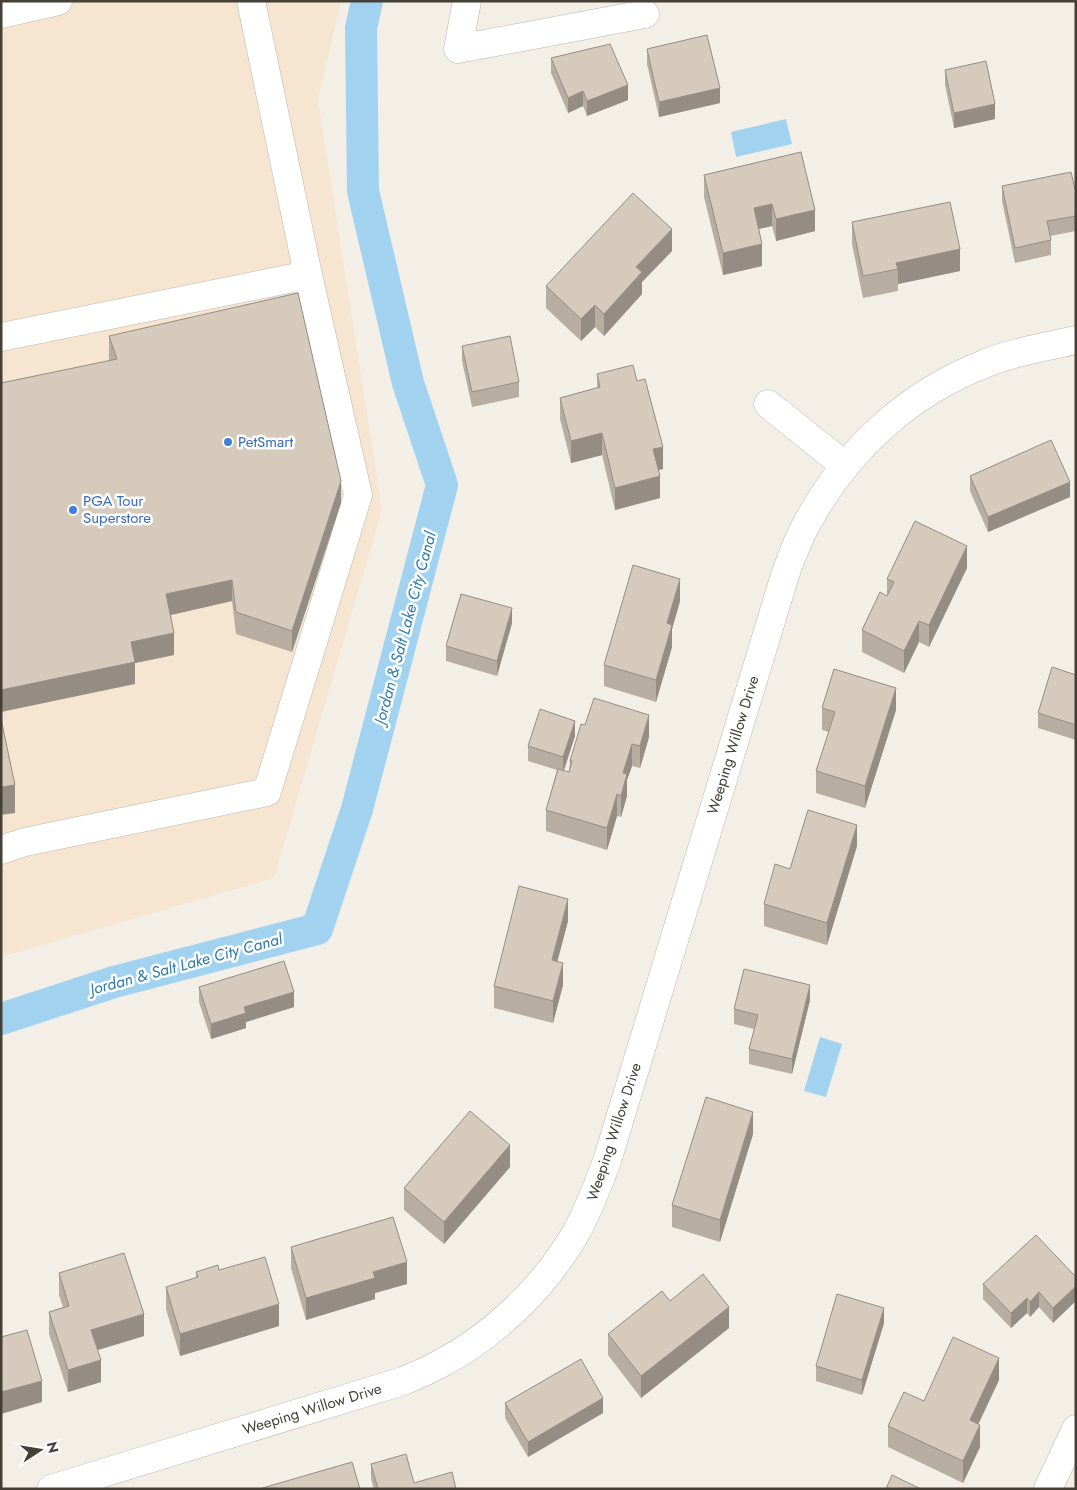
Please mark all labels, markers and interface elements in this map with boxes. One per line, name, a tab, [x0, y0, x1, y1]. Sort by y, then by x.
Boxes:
place label: PetSmart	[238, 431, 293, 453]
marker: PetSmart	[222, 436, 234, 448]
place label: PGA Tour Superstore	[83, 490, 151, 529]
marker: PGA Tour Superstore	[67, 504, 79, 516]
water label: Jordan & Salt Lake City Canal	[367, 528, 442, 730]
street label: Weeping Willow Drive	[701, 673, 765, 817]
water label: Jordan & Salt Lake City Canal	[84, 927, 286, 1002]
street label: Weeping Willow Drive	[581, 1060, 647, 1204]
street label: Weeping Willow Drive	[240, 1377, 384, 1441]
north arrow	[15, 1425, 65, 1475]
text: N	[42, 1440, 64, 1455]

